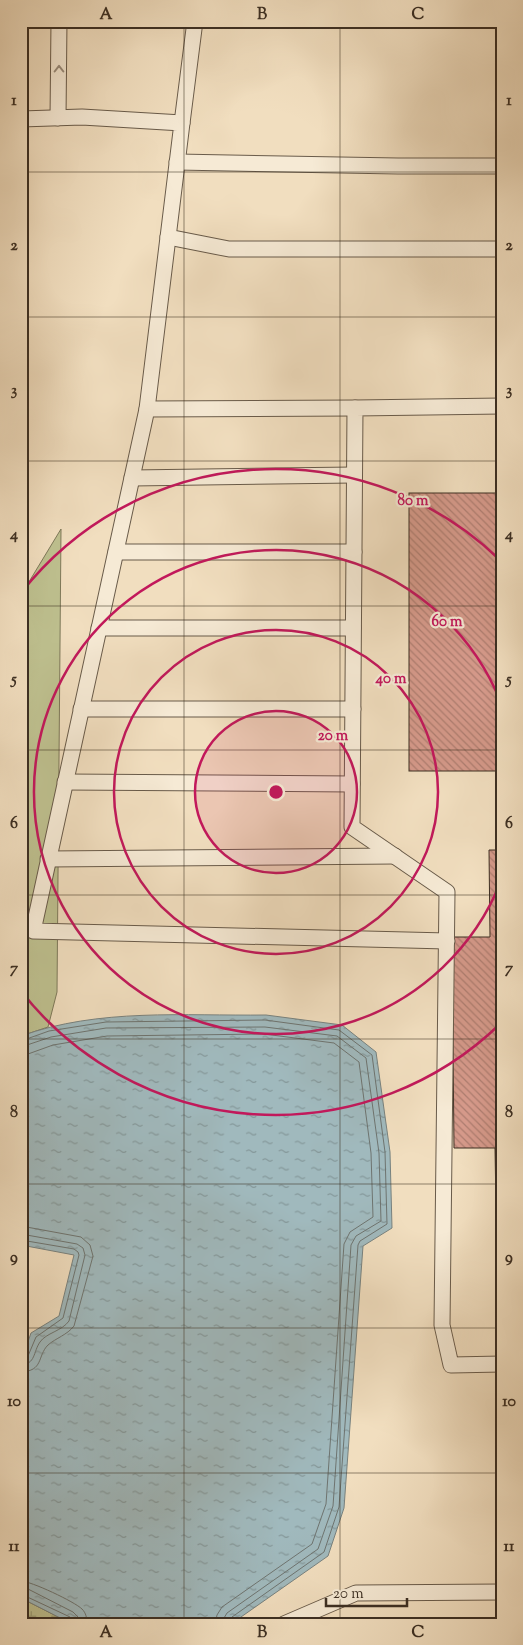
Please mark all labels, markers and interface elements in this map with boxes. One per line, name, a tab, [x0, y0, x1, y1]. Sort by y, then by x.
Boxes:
text: A	[100, 4, 113, 27]
text: B	[257, 4, 267, 27]
text: C	[412, 4, 425, 27]
one-way arrow	[54, 65, 64, 73]
text: 1	[11, 90, 17, 113]
text: 1	[506, 90, 512, 113]
text: 2	[10, 235, 18, 258]
text: 2	[505, 235, 513, 258]
text: 3	[11, 380, 18, 403]
text: 3	[506, 380, 513, 403]
text: 80 m	[397, 491, 429, 512]
text: 4	[9, 524, 18, 547]
text: 4	[504, 524, 513, 547]
text: 60 m	[432, 612, 463, 633]
text: 5	[9, 669, 17, 692]
text: 40 m	[375, 669, 407, 690]
text: 5	[504, 669, 512, 692]
text: 20 m	[318, 726, 349, 747]
centre of rings	[267, 783, 285, 801]
text: 6	[10, 813, 18, 836]
text: 6	[505, 813, 513, 836]
text: 7	[10, 958, 19, 981]
text: 7	[505, 958, 514, 981]
text: 8	[10, 1102, 18, 1125]
text: 8	[505, 1102, 513, 1125]
text: 9	[10, 1247, 18, 1270]
text: 9	[505, 1247, 513, 1270]
text: 10	[7, 1391, 21, 1414]
text: 10	[502, 1391, 516, 1414]
text: 11	[9, 1536, 20, 1559]
text: 11	[504, 1536, 515, 1559]
scale bar	[326, 1575, 407, 1607]
text: 20 m	[333, 1584, 364, 1605]
text: A	[100, 1622, 113, 1645]
text: B	[257, 1622, 267, 1645]
text: C	[412, 1622, 425, 1645]

